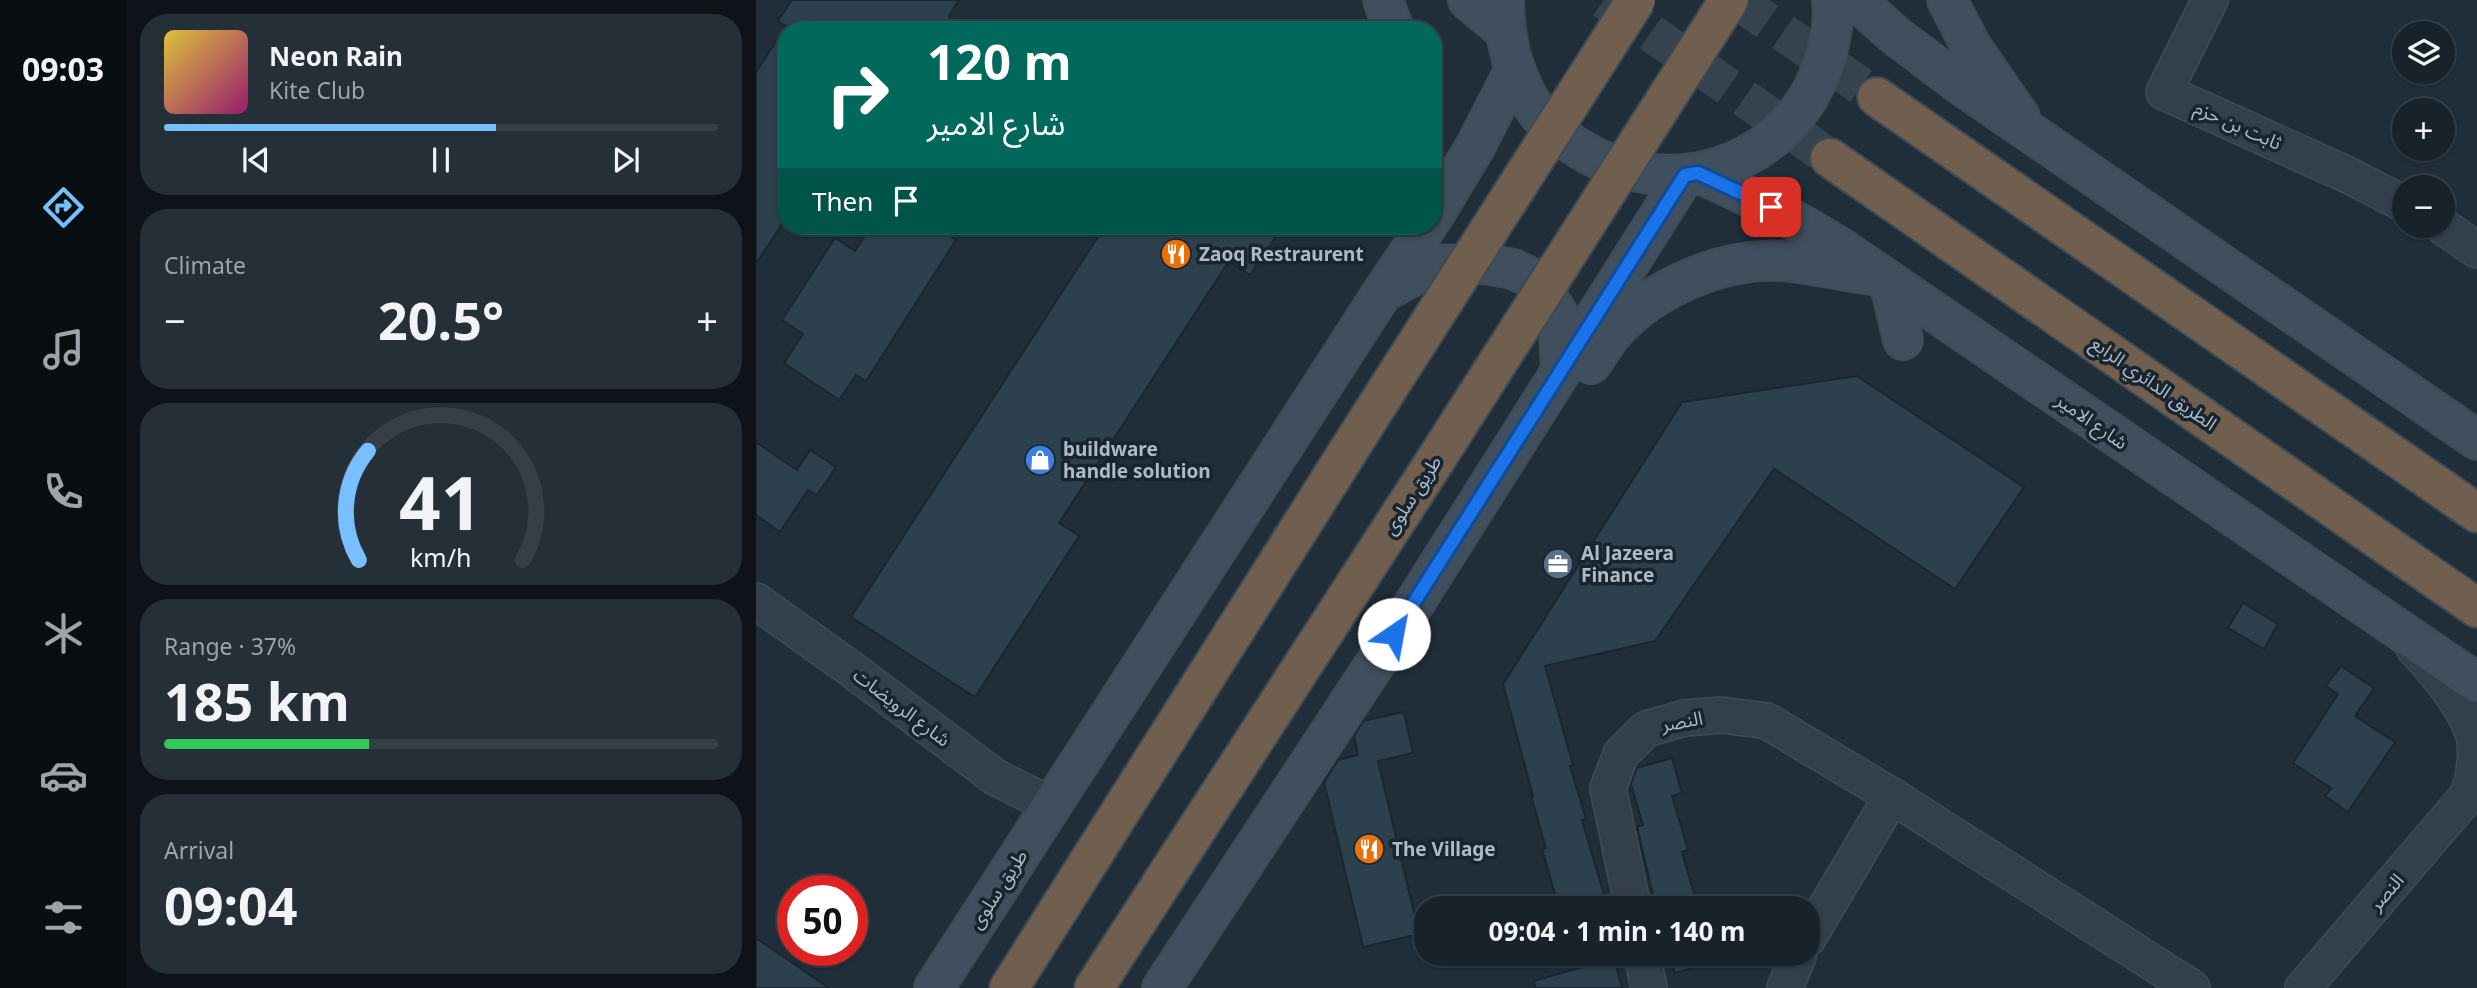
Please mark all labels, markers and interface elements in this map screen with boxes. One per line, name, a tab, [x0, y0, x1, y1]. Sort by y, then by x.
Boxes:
map controls	[2392, 21, 2455, 238]
button: layers	[2392, 21, 2455, 84]
text: 120 m	[927, 28, 1072, 94]
text: Neon Rain	[269, 38, 403, 74]
text: 09:03	[22, 47, 104, 90]
icon: right	[812, 49, 903, 140]
text: Kite Club	[269, 74, 365, 106]
street label: ثابت بن حزم	[2189, 94, 2286, 158]
button: +	[2392, 98, 2455, 161]
text: شارع الامير	[927, 101, 1065, 144]
icon: previous	[237, 141, 275, 179]
icon: pause	[422, 141, 460, 179]
icon: next	[607, 141, 645, 179]
button: −	[2392, 175, 2455, 238]
pin	[1741, 177, 1801, 237]
icon: arrive	[887, 182, 925, 220]
icon: directions	[39, 183, 88, 232]
text: Then	[812, 183, 873, 219]
icon: arrive	[1752, 188, 1790, 226]
restaurant icon: Zaoq Restraurent	[1159, 237, 1193, 271]
place label: Zaoq Restraurent	[1199, 241, 1364, 267]
text: Climate	[164, 249, 246, 281]
text: 20.5°	[378, 284, 504, 355]
text: −	[164, 294, 186, 346]
text: +	[696, 294, 718, 346]
icon: music	[39, 325, 88, 374]
street label: الطريق الدائري الرابع	[2084, 330, 2222, 438]
street label: شارع الامير	[2050, 386, 2133, 456]
place label: buildware handle solution	[1063, 436, 1211, 484]
shop icon: buildware handle solution	[1023, 443, 1057, 477]
street label: طريق سلوى	[1377, 450, 1447, 540]
text: 41	[399, 452, 483, 551]
icon: phone	[39, 467, 88, 516]
text: km/h	[410, 540, 472, 574]
place label: Al Jazeera Finance	[1581, 540, 1674, 588]
office icon: Al Jazeera Finance	[1541, 547, 1575, 581]
position arrow	[1357, 597, 1431, 671]
icon: climate	[39, 609, 88, 658]
text: Range · 37%	[164, 630, 296, 662]
street label: شارع الرويضات	[847, 662, 956, 753]
text: 185 km	[164, 665, 350, 736]
street label: النصر	[1658, 705, 1705, 738]
icon: car	[39, 751, 88, 800]
restaurant icon: The Village	[1352, 832, 1386, 866]
text: Arrival	[164, 834, 234, 866]
place label: The Village	[1392, 836, 1496, 862]
street label: طريق سلوى	[963, 844, 1033, 934]
street label: النصر	[2362, 868, 2409, 917]
text: 09:04	[164, 869, 298, 940]
speed limit sign: 50	[777, 875, 868, 966]
icon: filters	[39, 893, 88, 942]
text: 09:04 · 1 min · 140 m	[1489, 913, 1745, 949]

